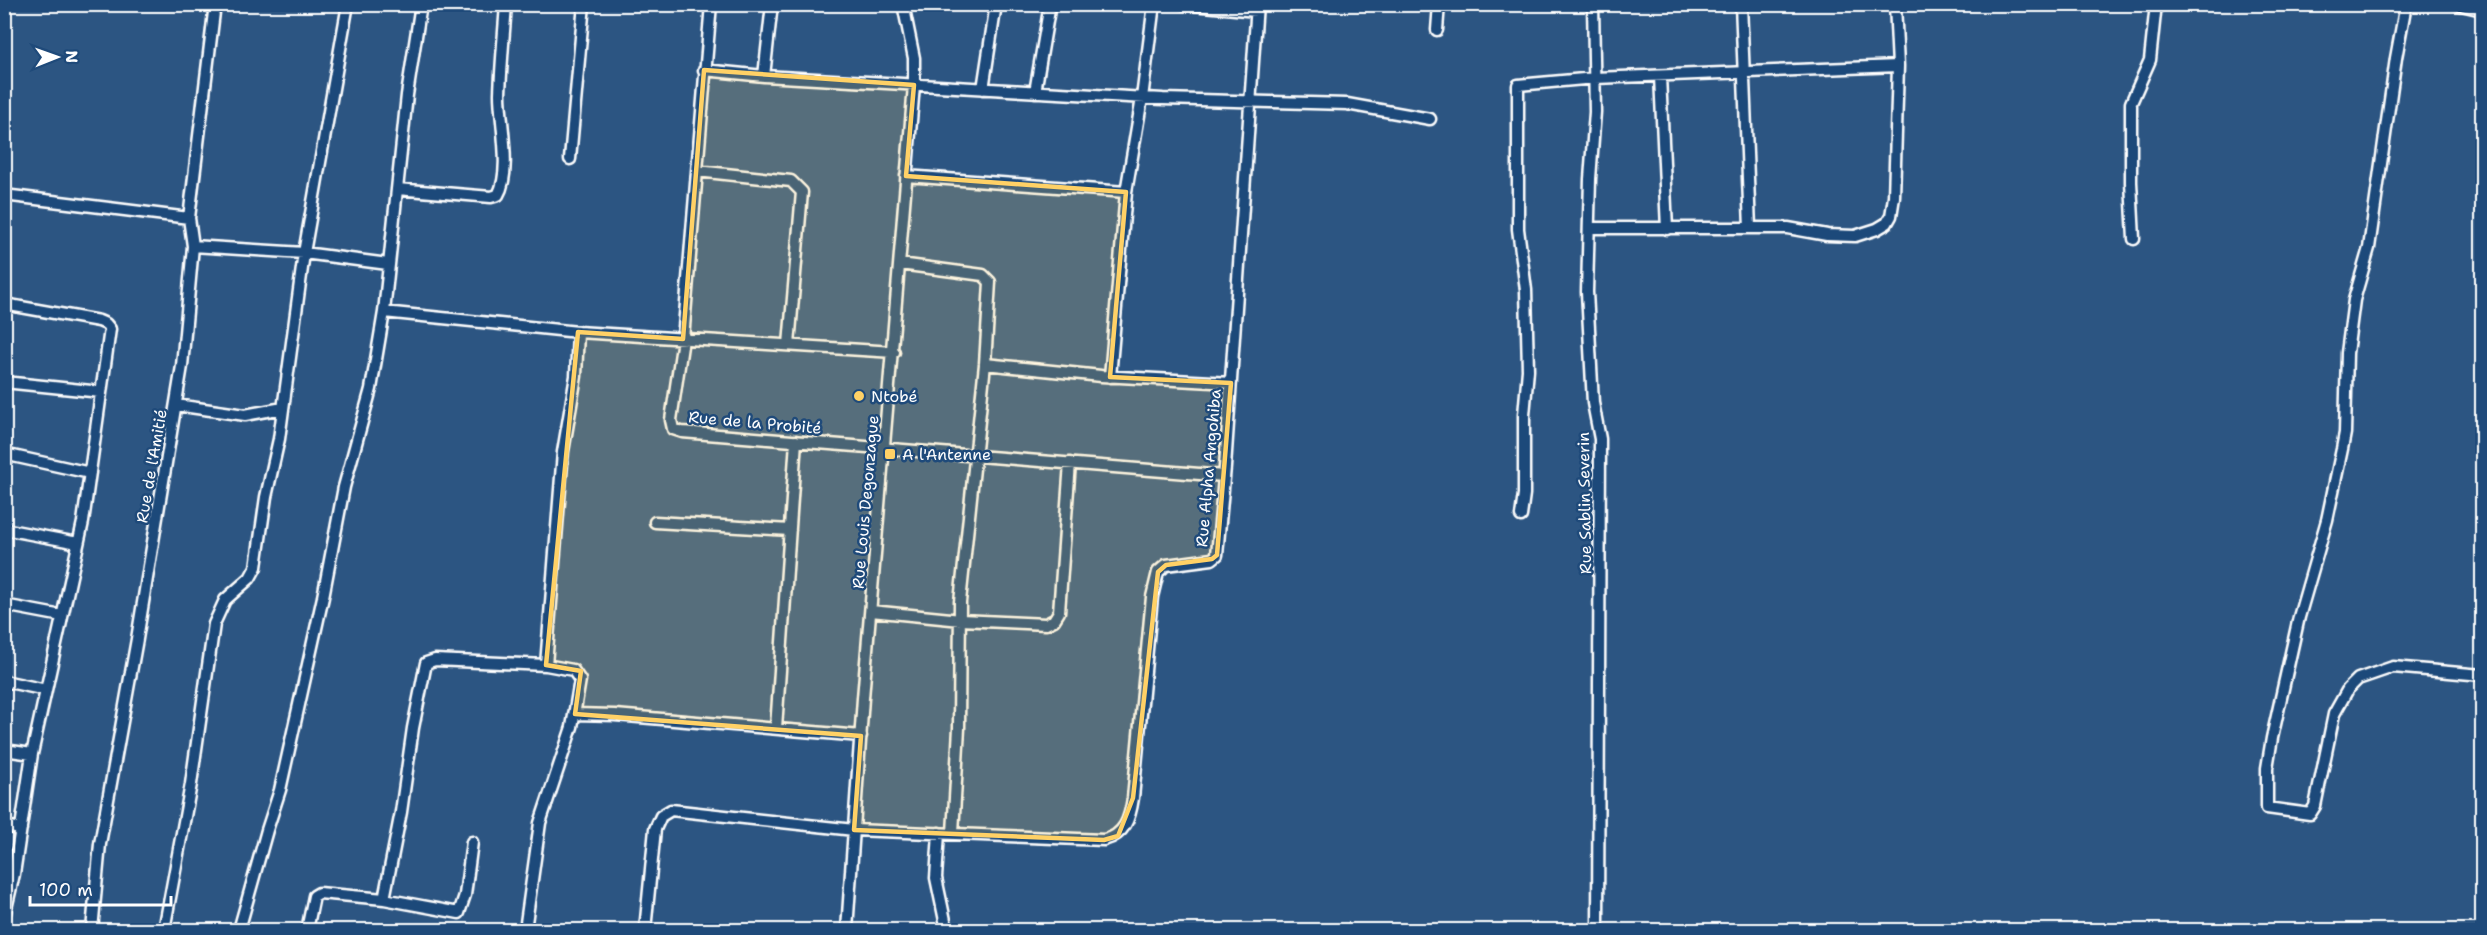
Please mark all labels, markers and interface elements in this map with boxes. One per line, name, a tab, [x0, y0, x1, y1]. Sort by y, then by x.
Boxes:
north arrow	[27, 27, 87, 87]
text: N	[61, 50, 82, 63]
place label: Ntobé	[871, 386, 918, 407]
street label: Rue Alpha Angohiba	[1191, 388, 1226, 548]
marker: Ntobé	[852, 389, 866, 403]
street label: Rue de la Probité	[688, 406, 822, 439]
street label: Rue de l'Amitié	[131, 408, 172, 525]
street label: Rue Louis Degonzague	[847, 414, 884, 590]
street label: Rue Sablin Severin	[1573, 432, 1596, 574]
place label: A l'Antenne	[902, 444, 991, 465]
marker: A l'Antenne	[883, 447, 897, 461]
scale bar	[30, 869, 171, 907]
text: 100 m	[39, 878, 93, 902]

